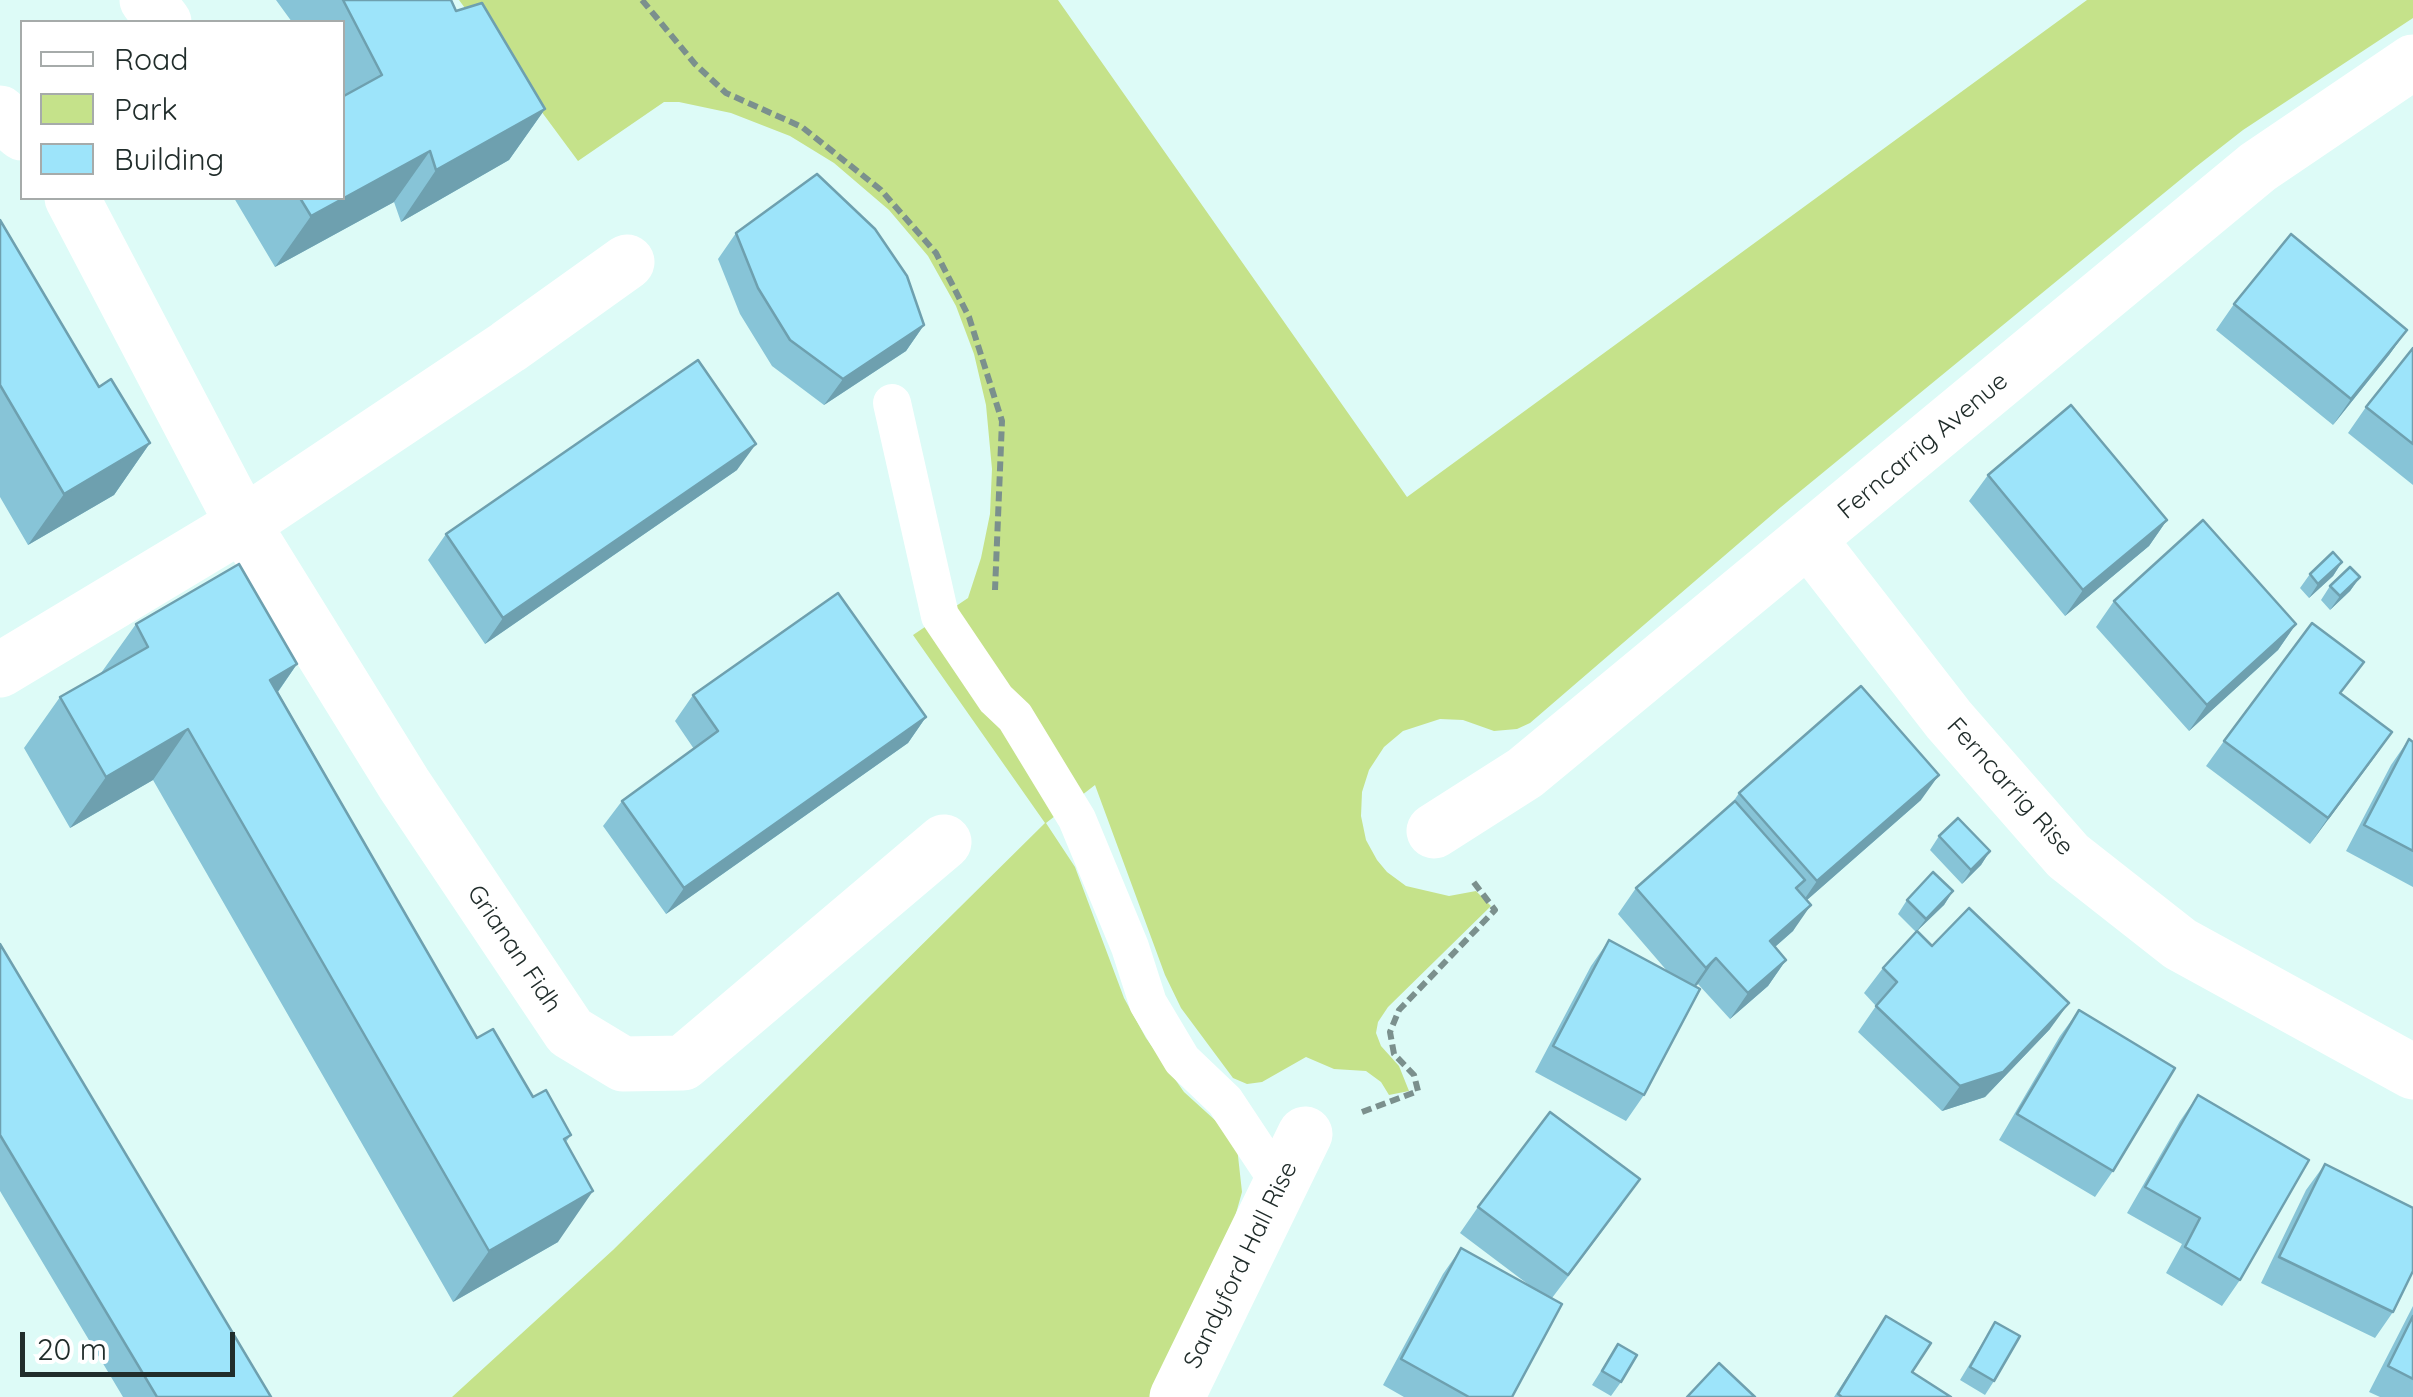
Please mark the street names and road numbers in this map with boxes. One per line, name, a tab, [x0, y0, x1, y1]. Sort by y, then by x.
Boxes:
street label: Ferncarrig Avenue	[1832, 366, 2014, 526]
street label: Ferncarrig Rise	[1940, 712, 2080, 862]
street label: Grianan Fidh	[460, 880, 568, 1018]
street label: Sandyford Hall Rise	[1178, 1157, 1304, 1373]

